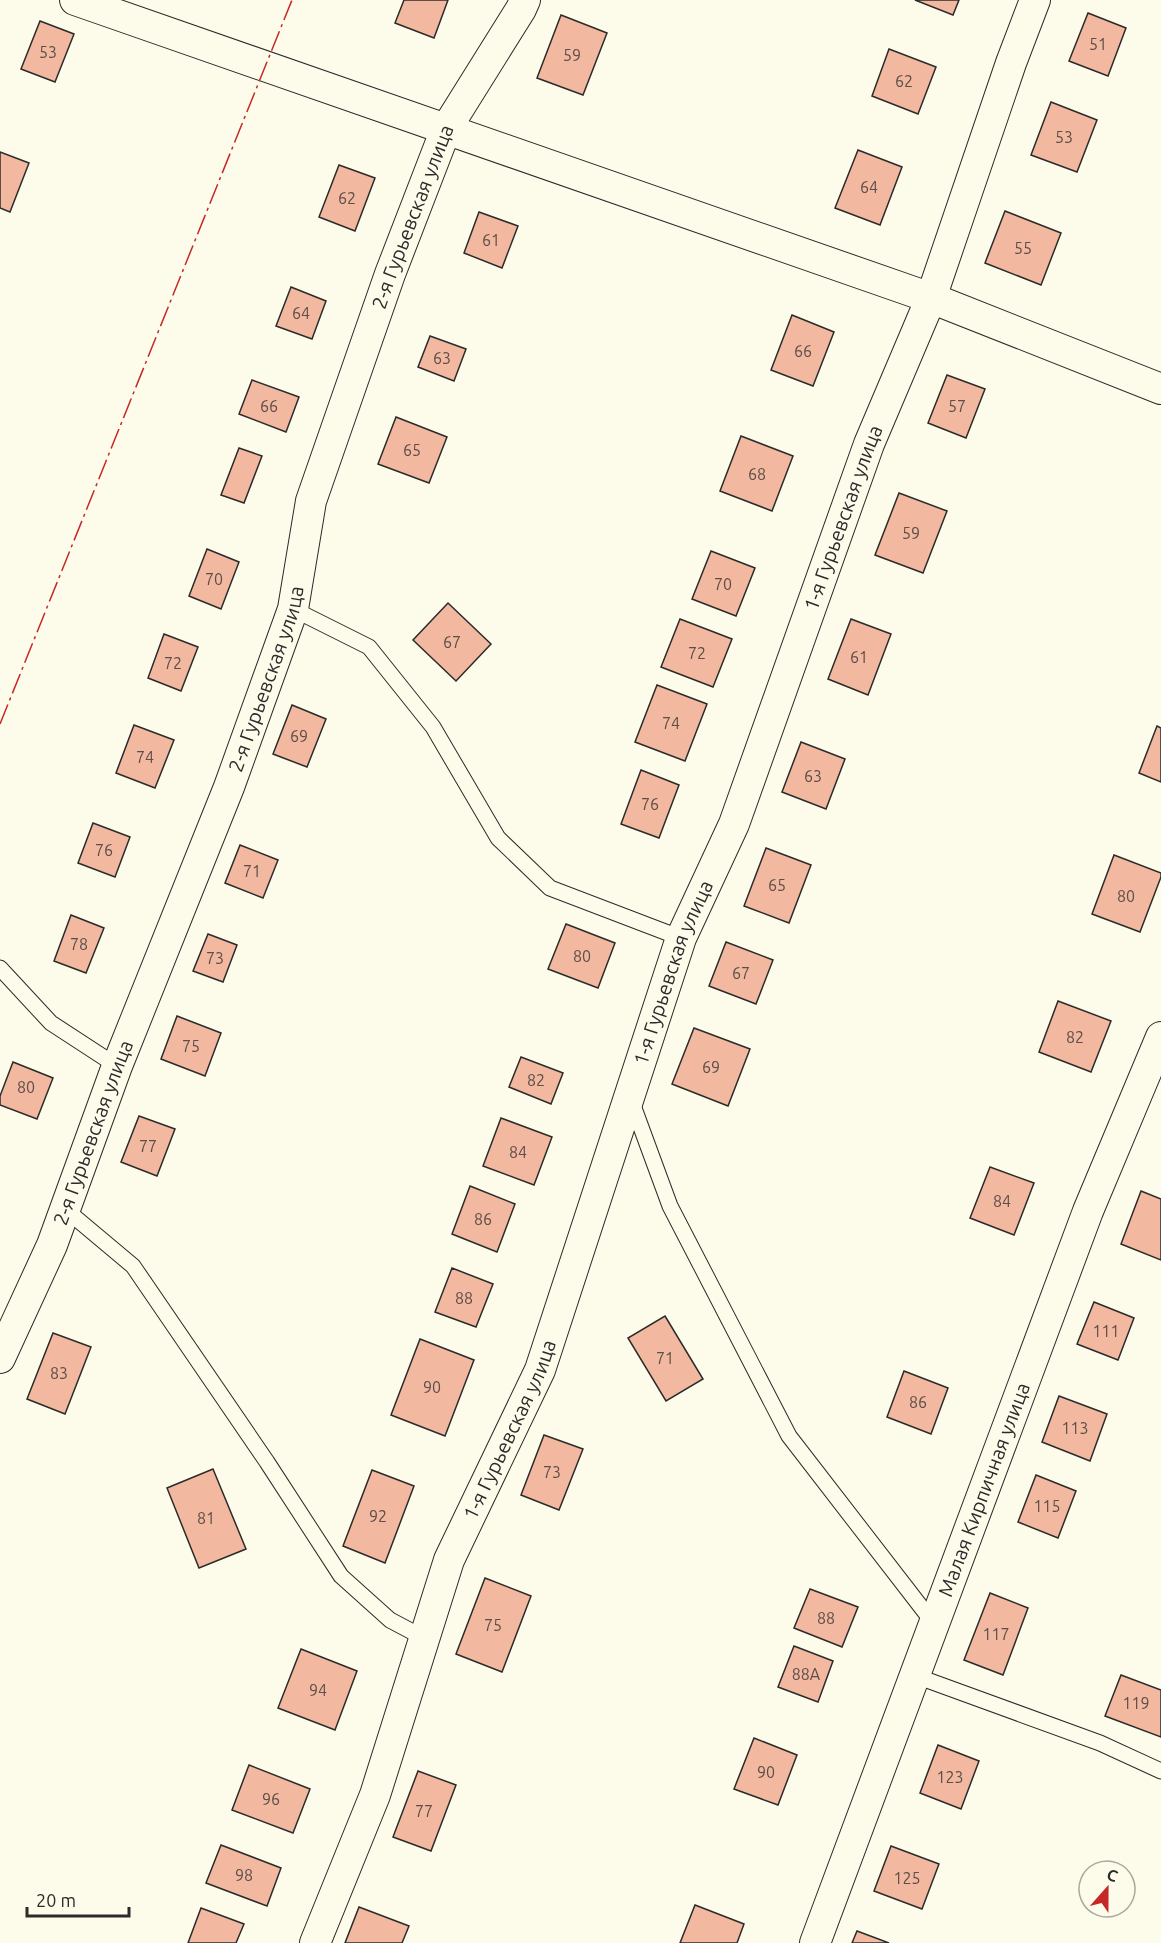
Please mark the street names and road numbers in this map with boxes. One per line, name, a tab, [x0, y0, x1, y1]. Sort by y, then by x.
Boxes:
street label: 2-я Гурьевская улица	[367, 121, 458, 312]
street label: 1-я Гурьевская улица	[799, 421, 887, 613]
street label: 2-я Гурьевская улица	[223, 584, 308, 775]
street label: 1-я Гурьевская улица	[628, 876, 717, 1068]
street label: 2-я Гурьевская улица	[48, 1037, 137, 1228]
street label: 1-я Гурьевская улица	[458, 1337, 560, 1523]
street label: Малая Кирпичная улица	[933, 1379, 1034, 1600]

